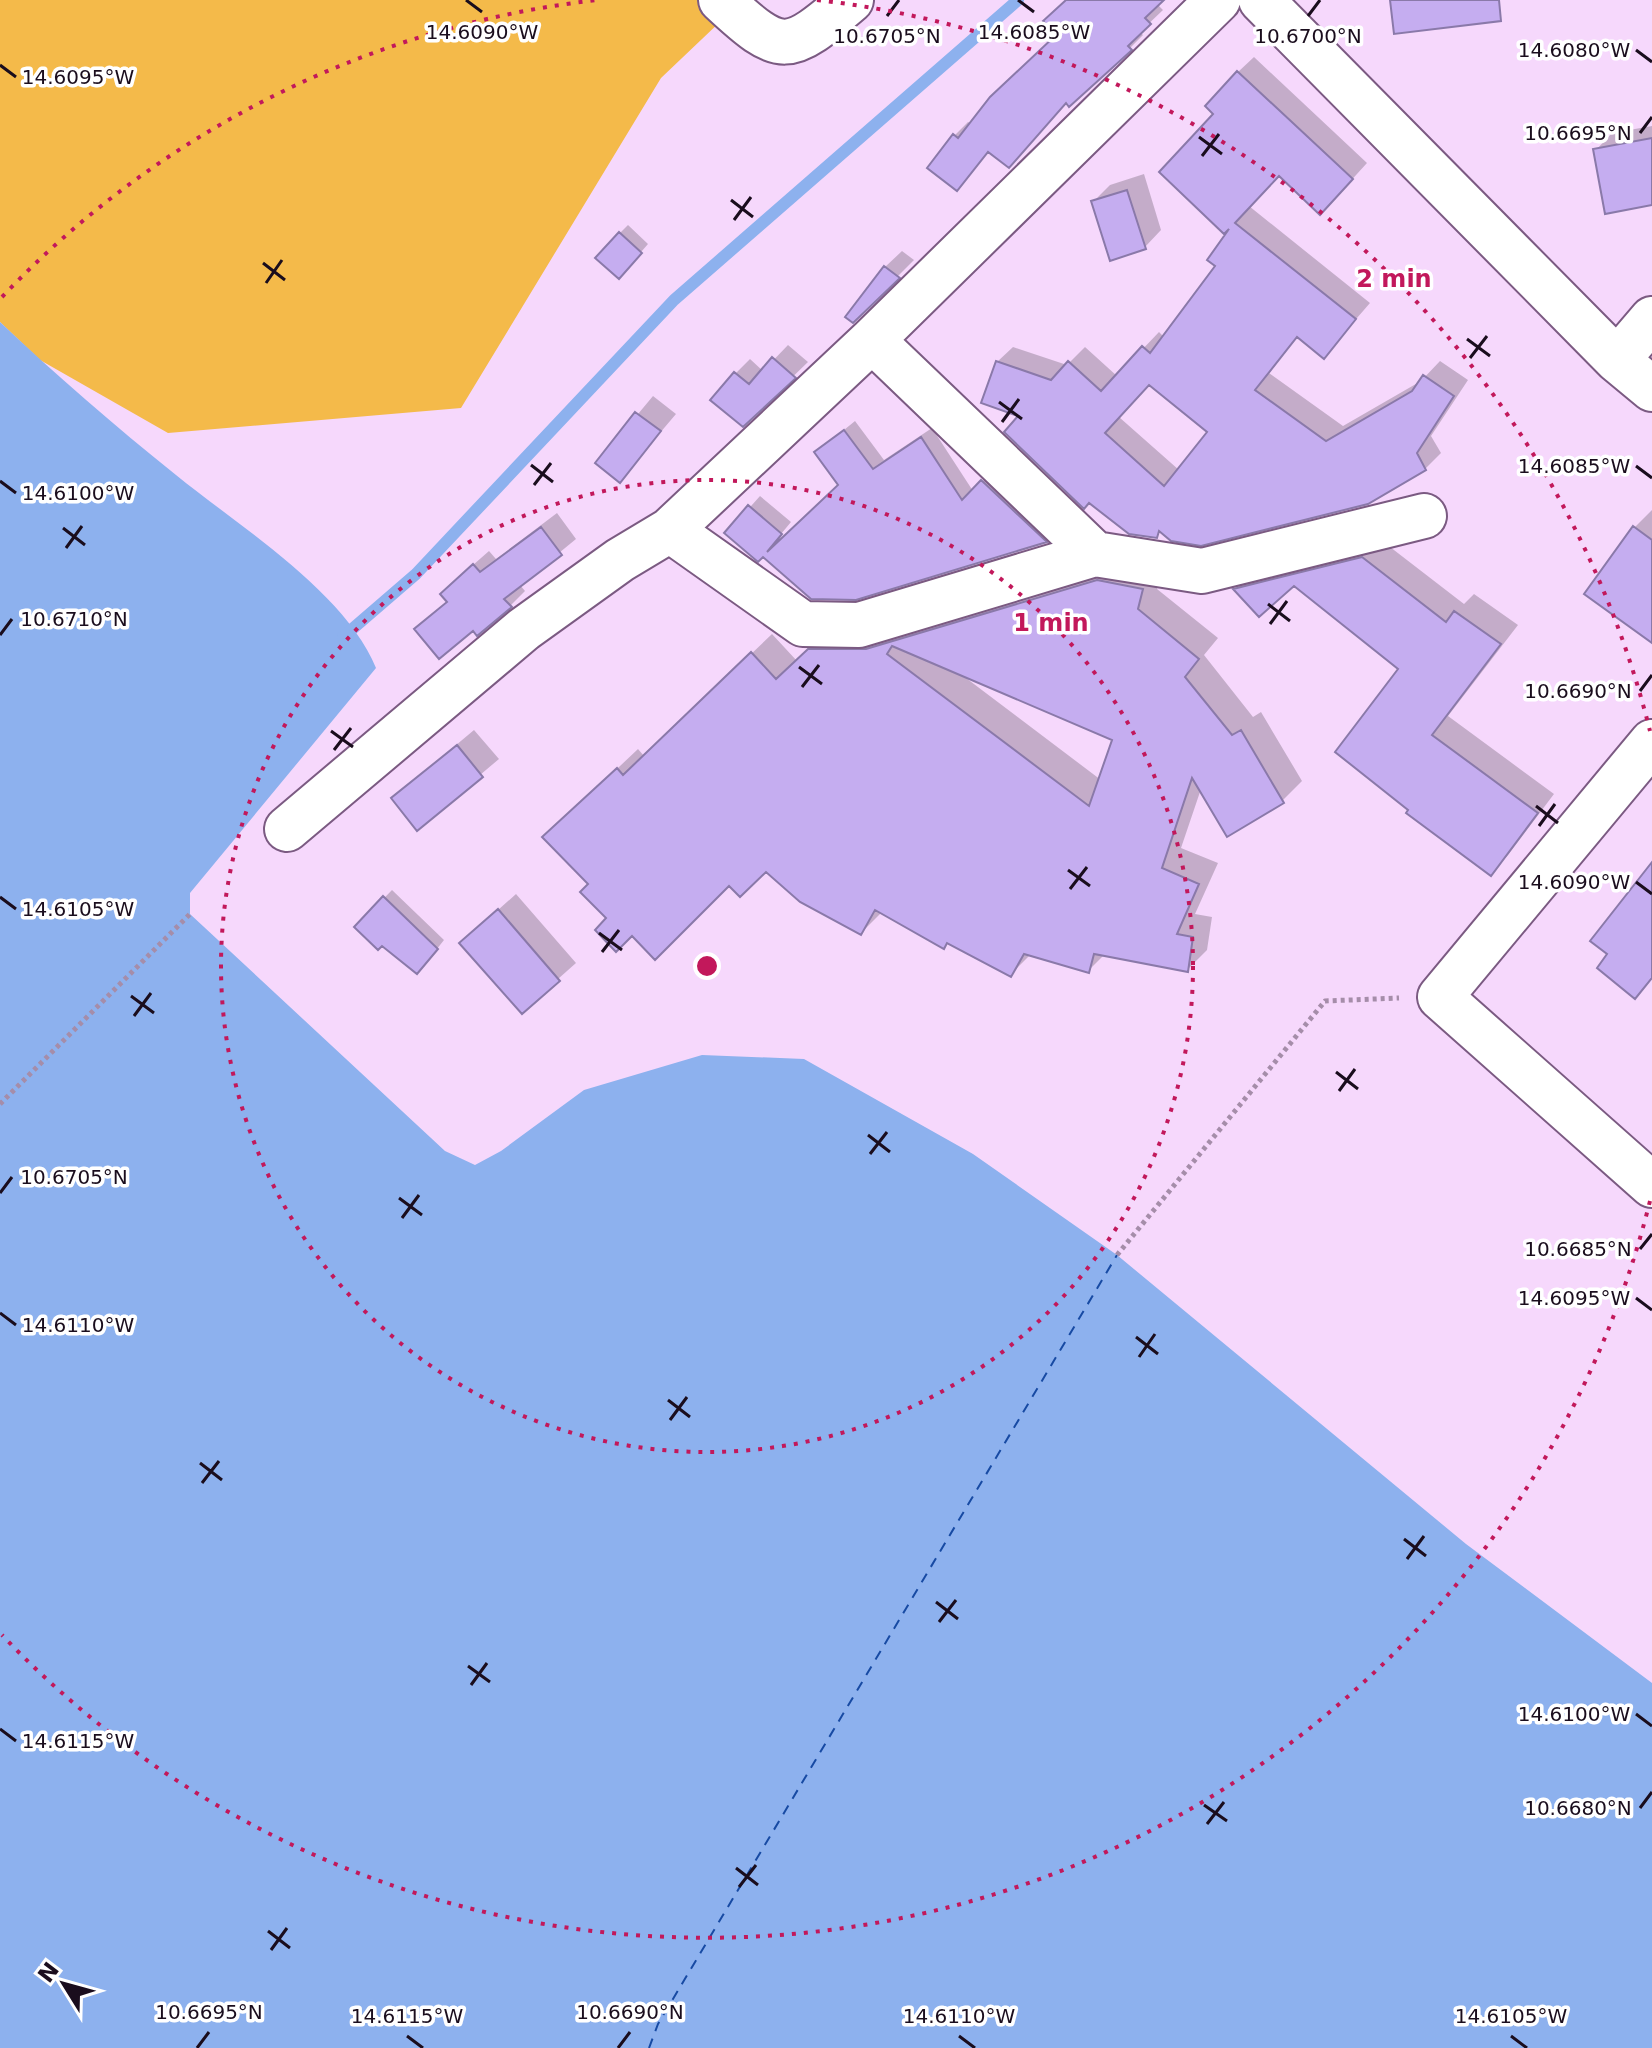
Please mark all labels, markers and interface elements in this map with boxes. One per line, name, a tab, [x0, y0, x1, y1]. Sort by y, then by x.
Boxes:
text: 14.6090°W	[426, 20, 538, 44]
text: 14.6085°W	[978, 20, 1090, 44]
text: 10.6705°N	[833, 24, 941, 48]
text: 10.6700°N	[1254, 24, 1362, 48]
text: 14.6080°W	[1518, 38, 1630, 62]
text: 14.6095°W	[22, 65, 134, 89]
text: 10.6695°N	[1524, 121, 1632, 145]
text: 2 min	[1356, 265, 1432, 293]
text: 14.6085°W	[1518, 454, 1630, 478]
text: 14.6100°W	[22, 481, 134, 505]
text: 10.6710°N	[20, 607, 128, 631]
text: 1 min	[1013, 609, 1089, 637]
text: 10.6690°N	[1524, 679, 1632, 703]
text: 14.6090°W	[1518, 870, 1630, 894]
text: 14.6105°W	[22, 897, 134, 921]
centre of rings	[693, 952, 721, 980]
text: 10.6705°N	[20, 1165, 128, 1189]
text: 10.6685°N	[1524, 1237, 1632, 1261]
text: 14.6095°W	[1518, 1286, 1630, 1310]
text: 14.6110°W	[22, 1313, 134, 1337]
text: 14.6100°W	[1518, 1702, 1630, 1726]
text: 14.6115°W	[22, 1729, 134, 1753]
text: 10.6680°N	[1524, 1796, 1632, 1820]
north arrow	[24, 1944, 104, 2024]
text: N	[33, 1957, 64, 1987]
text: 10.6695°N	[155, 2000, 263, 2024]
text: 10.6690°N	[576, 2000, 684, 2024]
text: 14.6115°W	[351, 2004, 463, 2028]
text: 14.6110°W	[903, 2004, 1015, 2028]
text: 14.6105°W	[1455, 2004, 1567, 2028]

